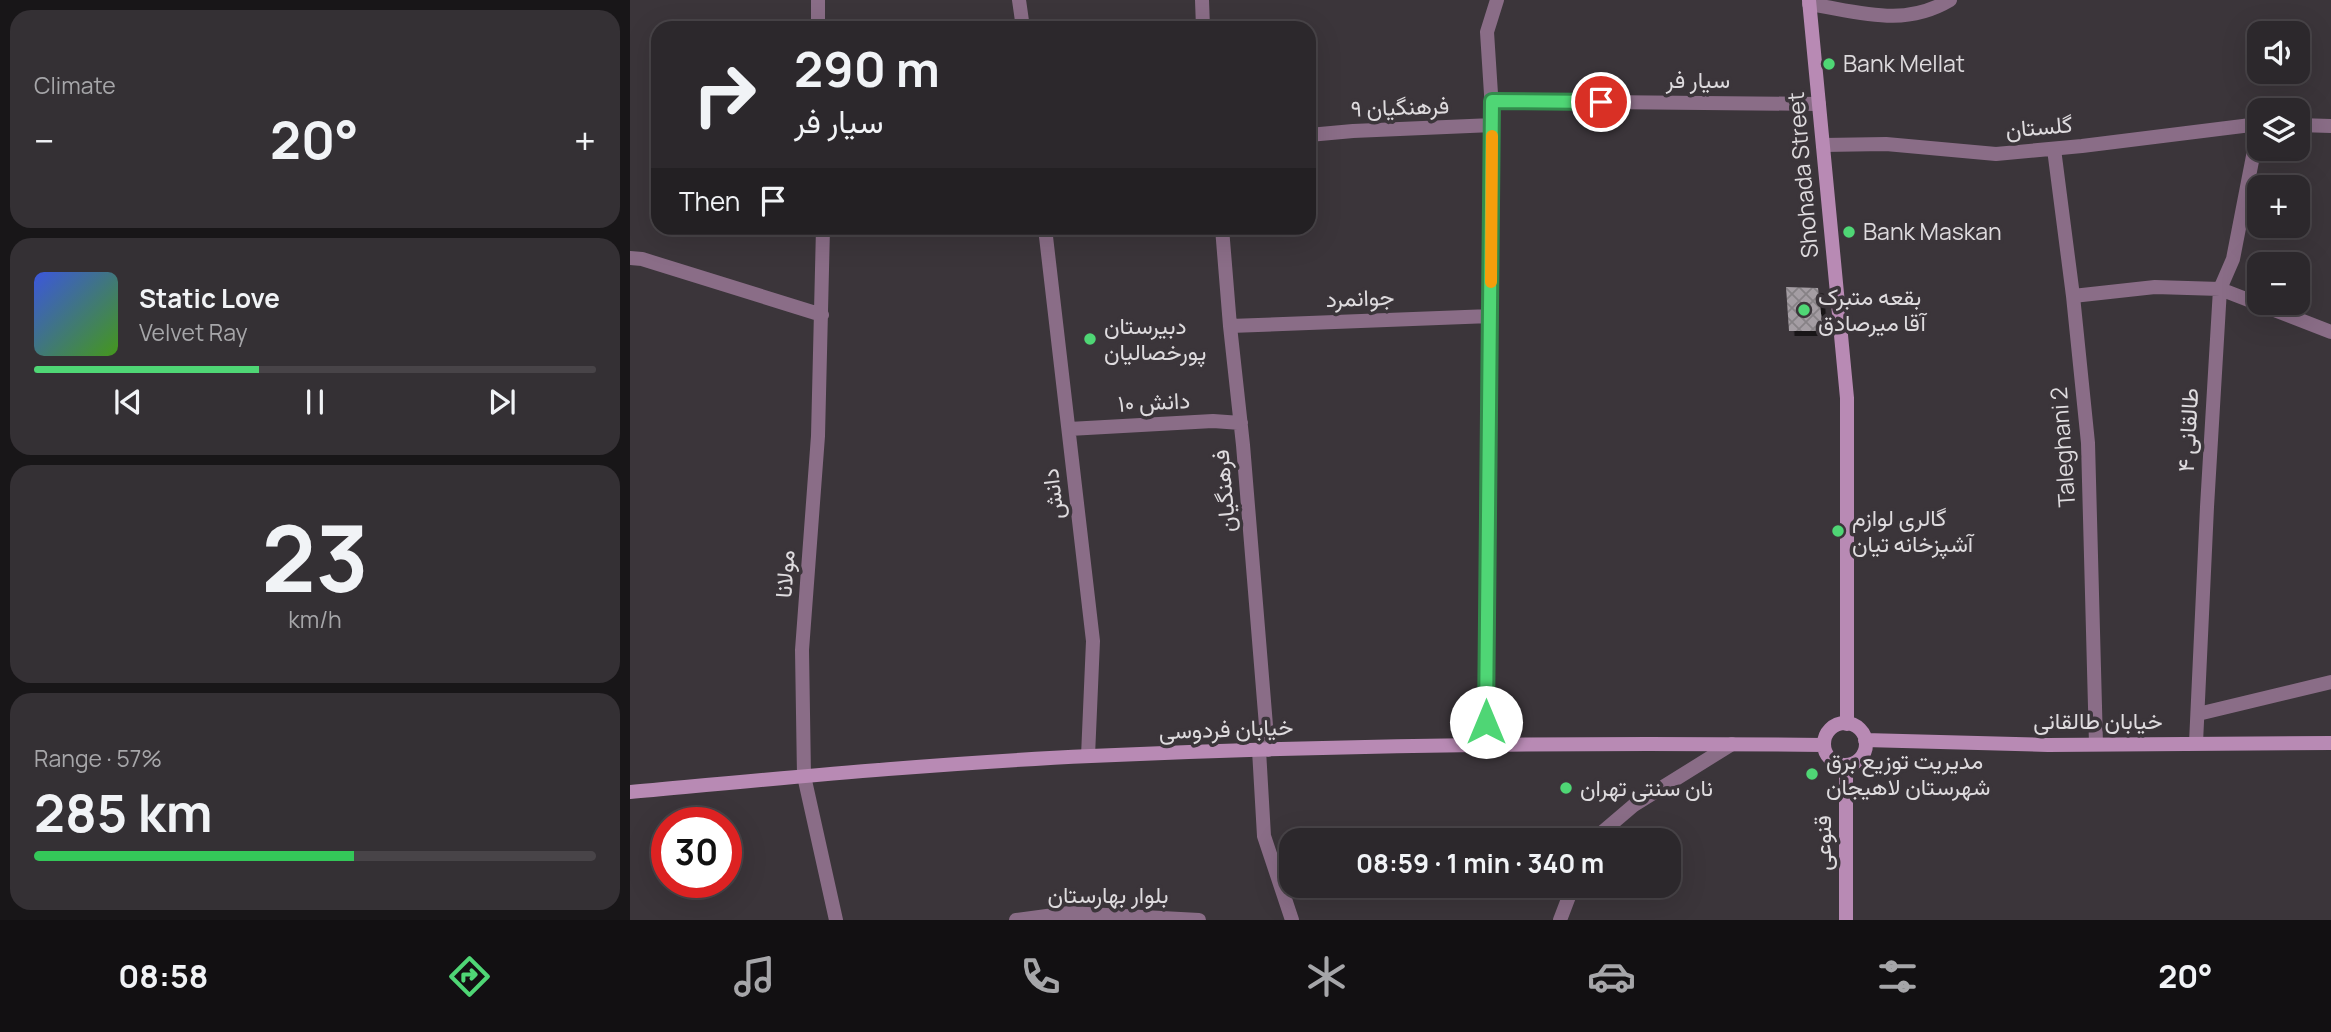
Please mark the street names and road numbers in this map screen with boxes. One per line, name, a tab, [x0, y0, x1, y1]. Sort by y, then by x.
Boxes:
street label: سیار فر	[1665, 63, 1730, 95]
street label: فرهنگیان ۹	[1350, 88, 1450, 124]
street label: Shohada Street	[1779, 91, 1825, 259]
street label: گلستان	[2004, 107, 2074, 145]
street label: جوانمرد	[1325, 280, 1395, 314]
street label: دانش ۱۰	[1117, 383, 1191, 419]
street label: Taleghani 2	[2042, 386, 2082, 508]
street label: طالقانی ۴	[2169, 387, 2205, 473]
street label: فرهنگیان	[1203, 448, 1243, 534]
street label: دانش	[1033, 467, 1071, 522]
street label: مولانا	[766, 549, 802, 599]
street label: خیابان طالقانی	[2033, 704, 2163, 736]
street label: خیابان فردوسی	[1158, 710, 1294, 746]
street label: قنوعی	[1806, 815, 1838, 871]
street label: بلوار بهارستان	[1048, 878, 1169, 910]

